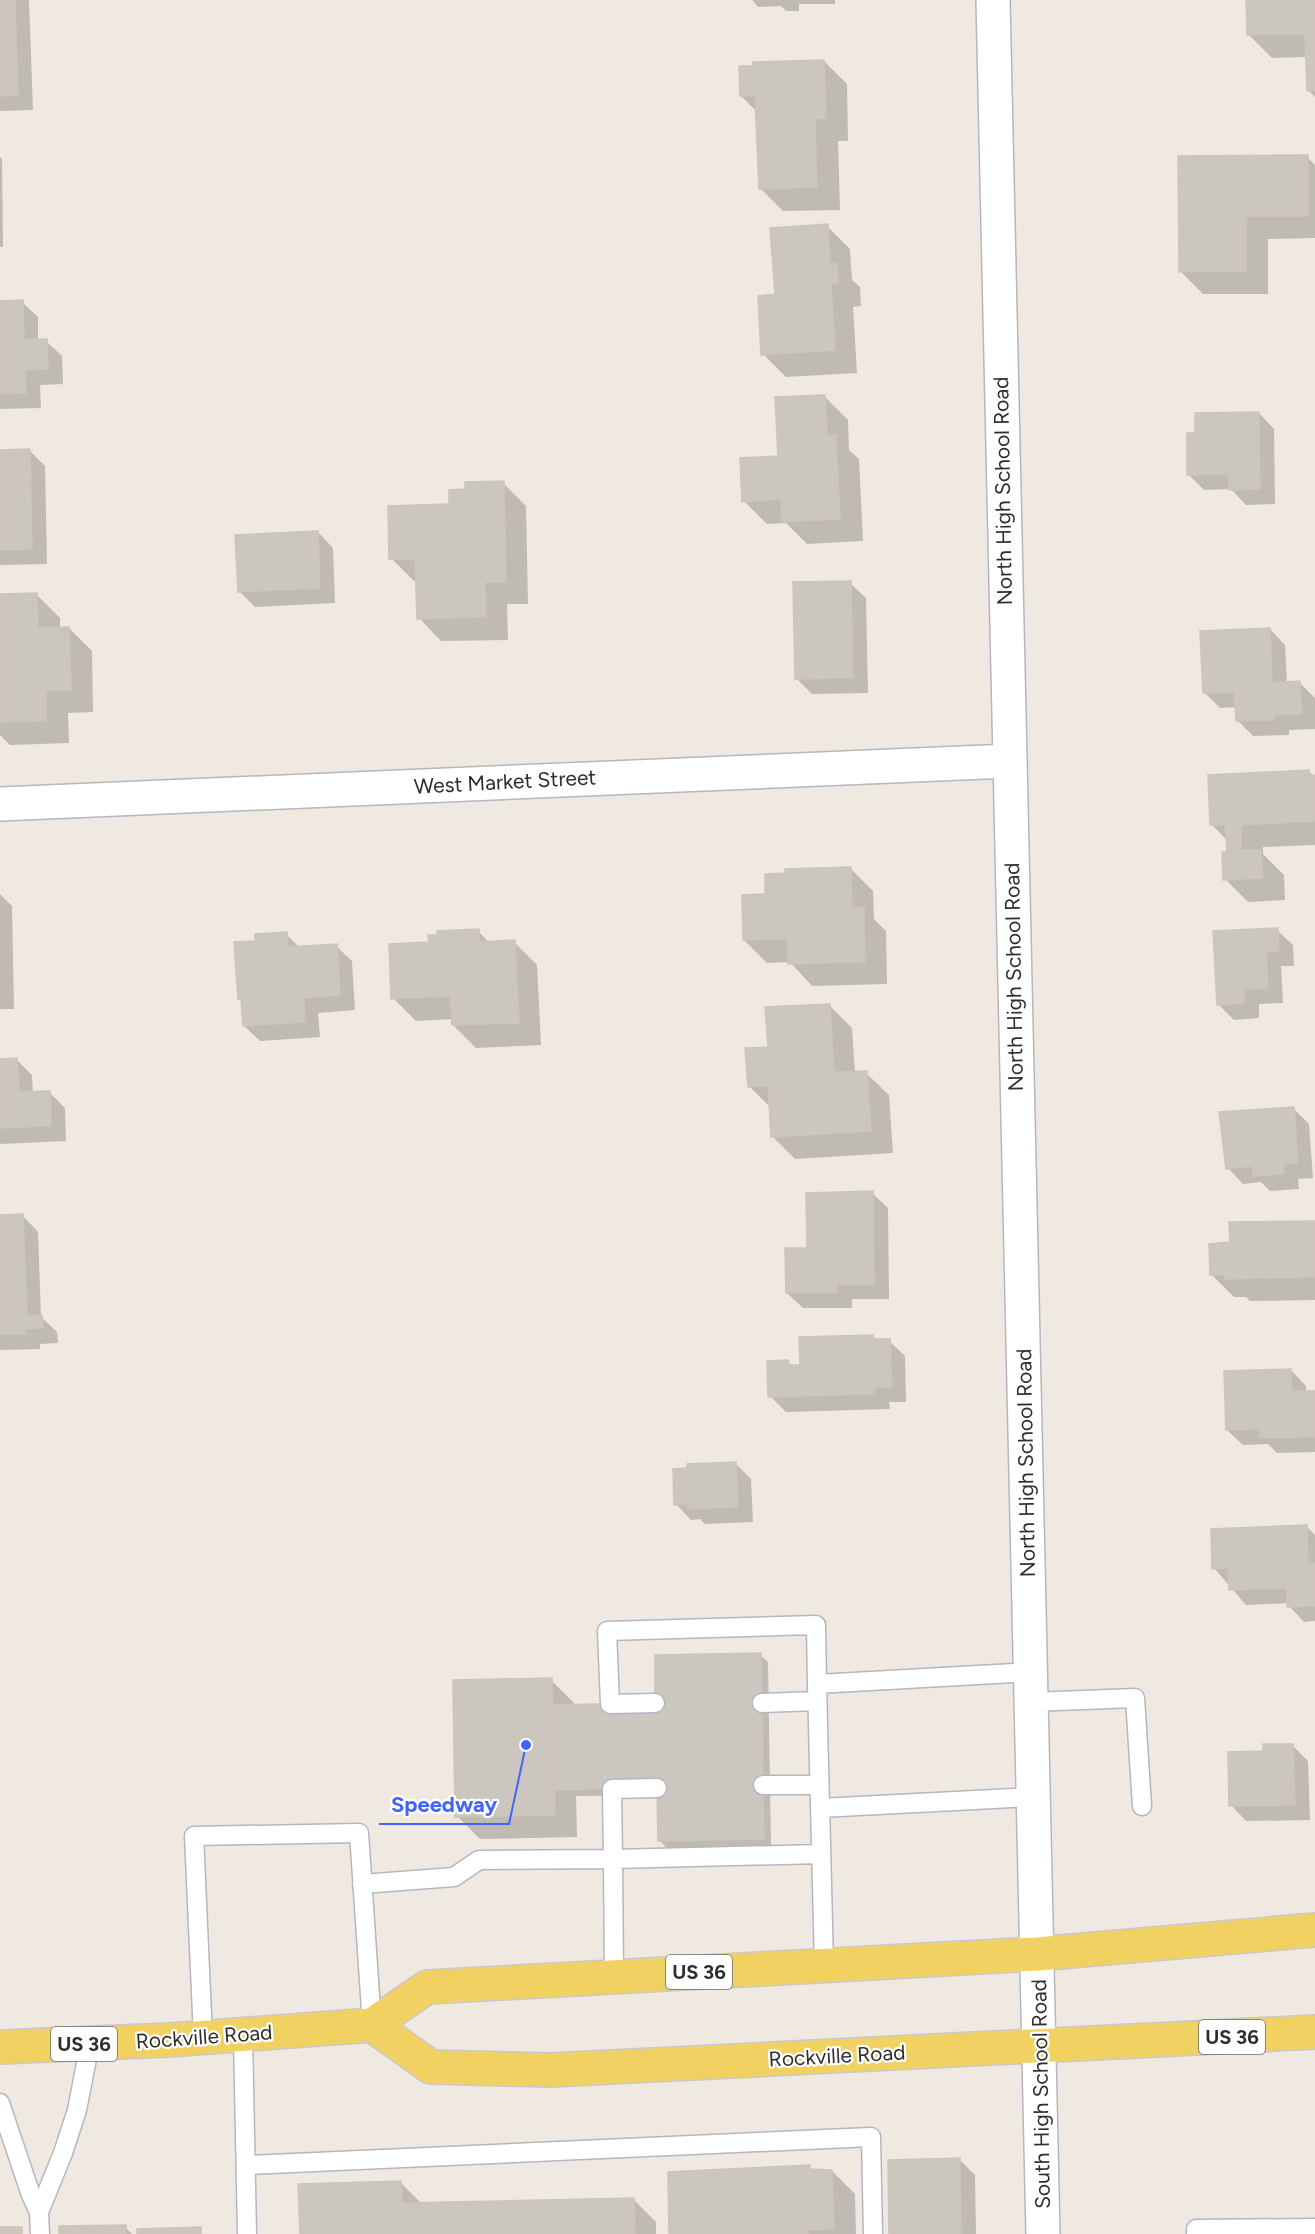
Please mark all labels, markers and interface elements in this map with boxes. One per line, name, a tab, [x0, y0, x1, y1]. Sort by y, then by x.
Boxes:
street label: North High School Road	[988, 376, 1017, 606]
street label: West Market Street	[413, 764, 597, 799]
street label: North High School Road	[999, 862, 1028, 1092]
street label: North High School Road	[1011, 1348, 1040, 1578]
callout: Speedway	[379, 1784, 509, 1824]
text: Speedway	[391, 1791, 497, 1818]
road number: US 36	[666, 1955, 732, 1989]
street label: South High School Road	[1026, 1979, 1055, 2209]
street label: Rockville Road	[135, 2019, 273, 2054]
road number: US 36	[1199, 2020, 1265, 2054]
road number: US 36	[51, 2027, 117, 2061]
street label: Rockville Road	[768, 2039, 906, 2072]

